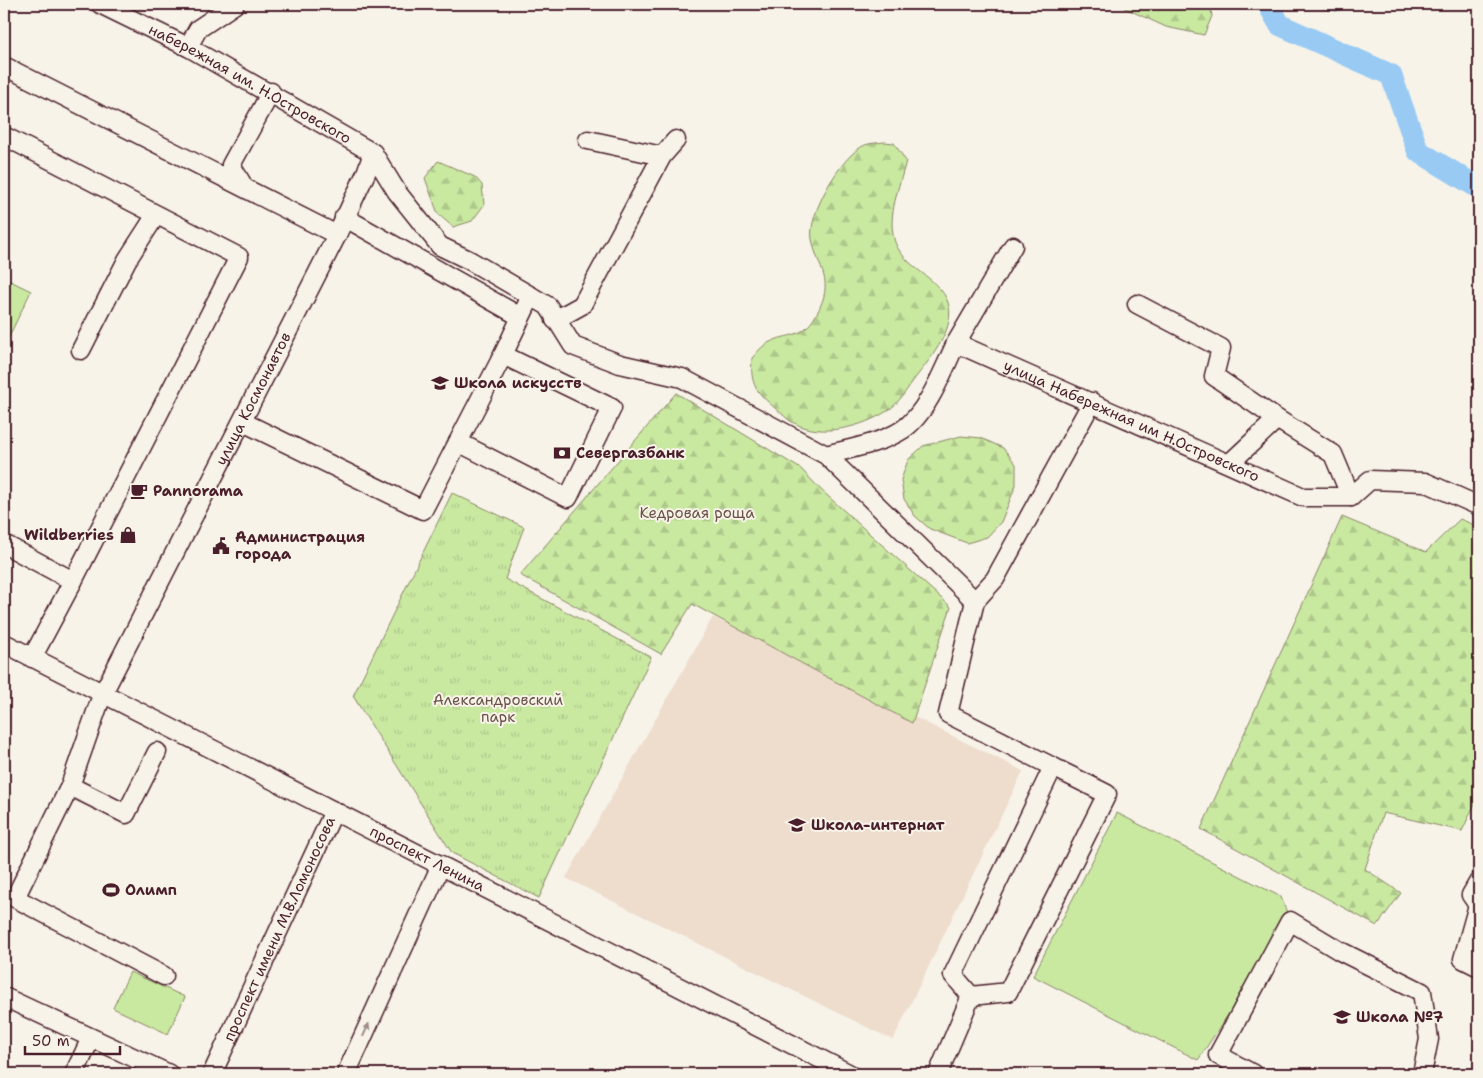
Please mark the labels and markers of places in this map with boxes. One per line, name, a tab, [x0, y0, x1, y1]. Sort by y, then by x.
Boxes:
school or university icon: Школа искусcтв	[430, 373, 450, 393]
place label: Школа искусcтв	[454, 373, 582, 393]
bank icon: Севергазбанк	[552, 443, 572, 463]
place label: Севергазбанк	[576, 443, 685, 463]
cafe icon: Pannorama	[129, 481, 149, 501]
place label: Pannorama	[153, 481, 244, 501]
place label: Wildberries	[24, 525, 114, 545]
shop icon: Wildberries	[118, 525, 138, 545]
place label: Администрация города	[235, 527, 365, 564]
public building icon: Администрация города	[211, 536, 231, 556]
school or university icon: Школа-интернат	[787, 815, 807, 835]
place label: Школа-интернат	[811, 815, 945, 835]
sports icon: Олимп	[101, 880, 121, 900]
place label: Олимп	[125, 880, 177, 900]
school or university icon: Школа №7	[1332, 1007, 1352, 1027]
place label: Школа №7	[1356, 1007, 1444, 1027]

